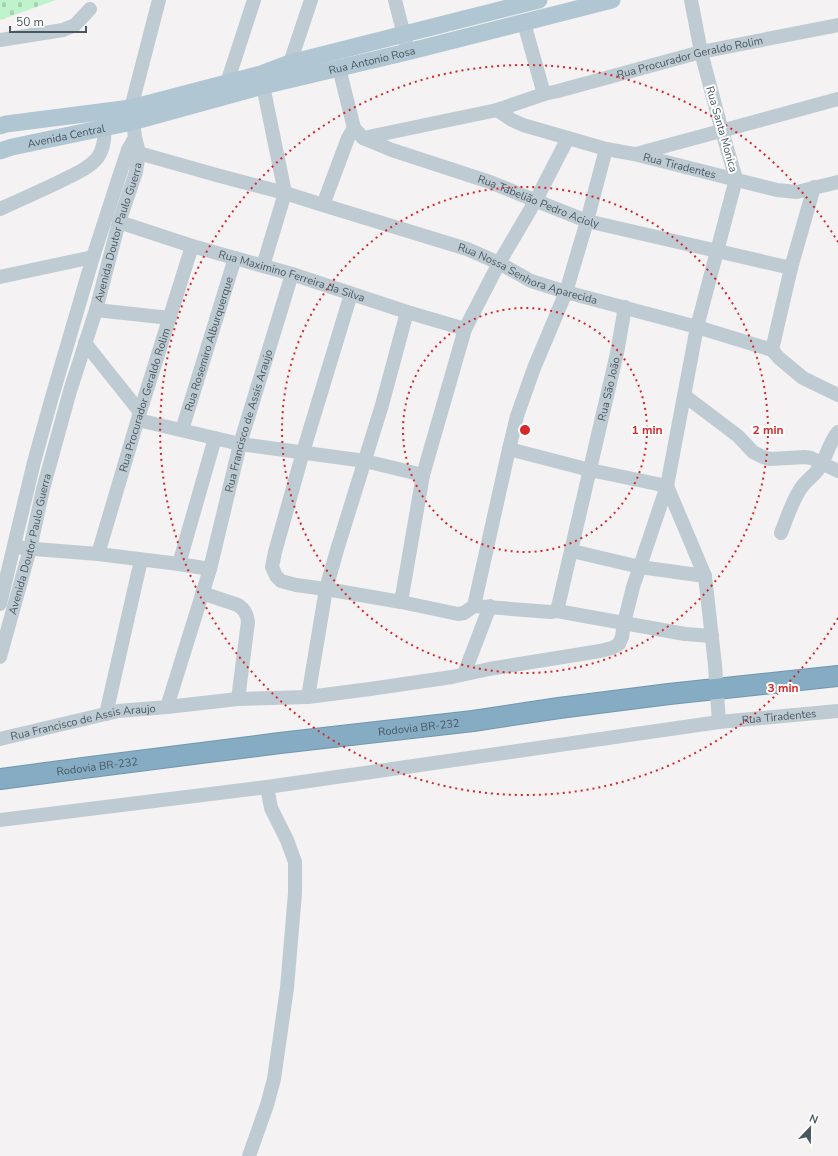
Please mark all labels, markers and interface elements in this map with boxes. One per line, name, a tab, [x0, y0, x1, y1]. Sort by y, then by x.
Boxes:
scale bar	[10, 8, 86, 34]
text: 50 m	[16, 14, 44, 30]
street label: Rua Procurador Geraldo Rolim	[615, 33, 764, 83]
street label: Rua Antonio Rosa	[327, 43, 417, 78]
street label: Rua Santa Monica	[702, 84, 741, 174]
street label: Avenida Central	[26, 121, 107, 152]
street label: Rua Tiradentes	[641, 150, 718, 182]
street label: Avenida Doutor Paulo Guerra	[91, 161, 145, 304]
street label: Rua Tabelião Pedro Acioly	[476, 172, 601, 232]
street label: Rua Nossa Senhora Aparecida	[456, 240, 599, 308]
street label: Rua Maximino Ferreira da Silva	[217, 247, 367, 306]
street label: Rua Rosemiro Alburquerque	[181, 275, 237, 413]
street label: Rua Procurador Geraldo Rolim	[116, 326, 174, 474]
street label: Rua Francisco de Assis Araujo	[222, 348, 276, 494]
street label: Rua São João	[594, 355, 624, 423]
text: 1 min	[631, 422, 663, 438]
text: 2 min	[752, 422, 784, 438]
centre of rings	[518, 423, 532, 437]
street label: Avenida Doutor Paulo Guerra	[5, 472, 55, 616]
text: 3 min	[767, 680, 799, 696]
street label: Rua Francisco de Assis Araujo	[9, 701, 156, 744]
street label: Rua Tiradentes	[741, 706, 817, 728]
street label: Rodovia BR-232	[377, 716, 460, 740]
street label: Rodovia BR-232	[56, 754, 139, 779]
north arrow	[790, 1108, 830, 1148]
text: N	[807, 1111, 820, 1128]

